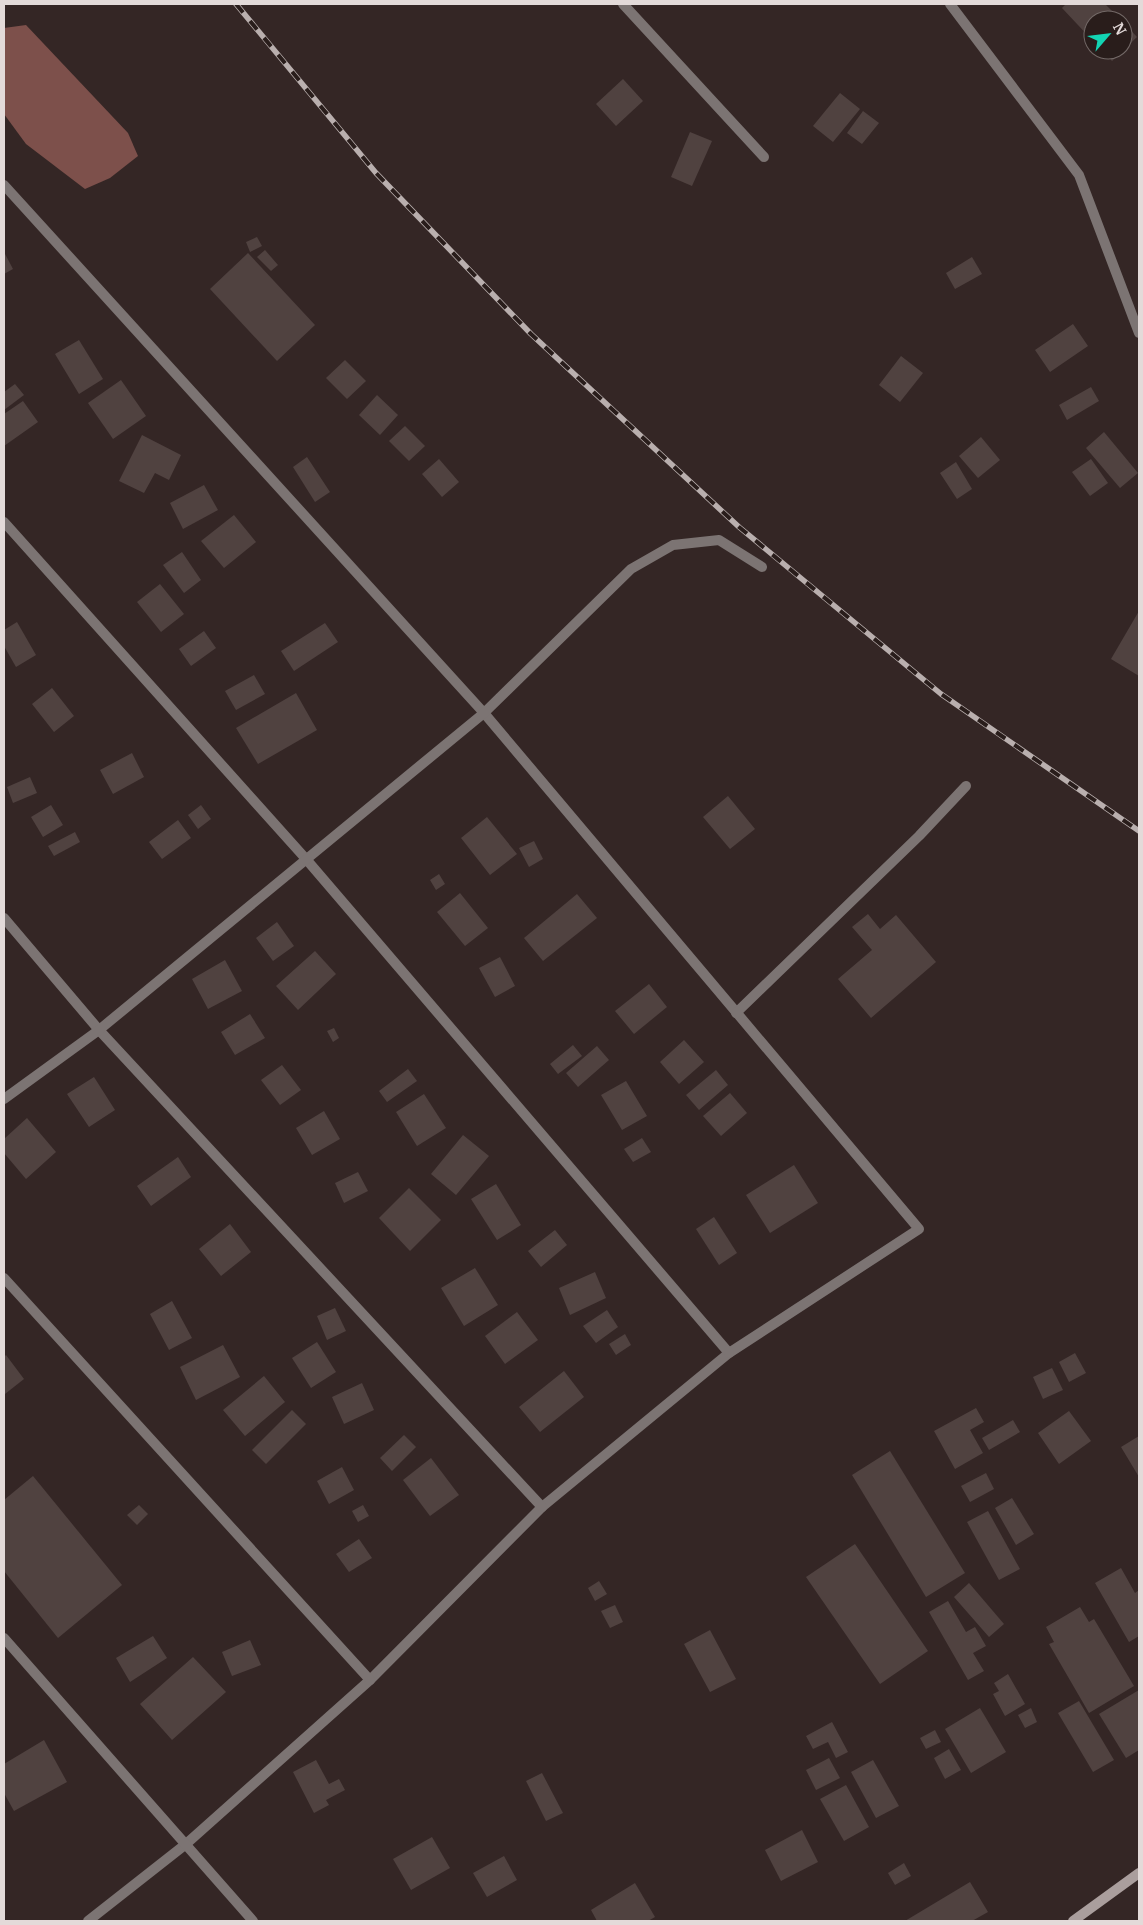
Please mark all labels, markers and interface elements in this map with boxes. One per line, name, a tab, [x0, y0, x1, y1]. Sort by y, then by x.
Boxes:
north arrow	[1083, 10, 1133, 60]
text: N	[1109, 20, 1130, 38]

